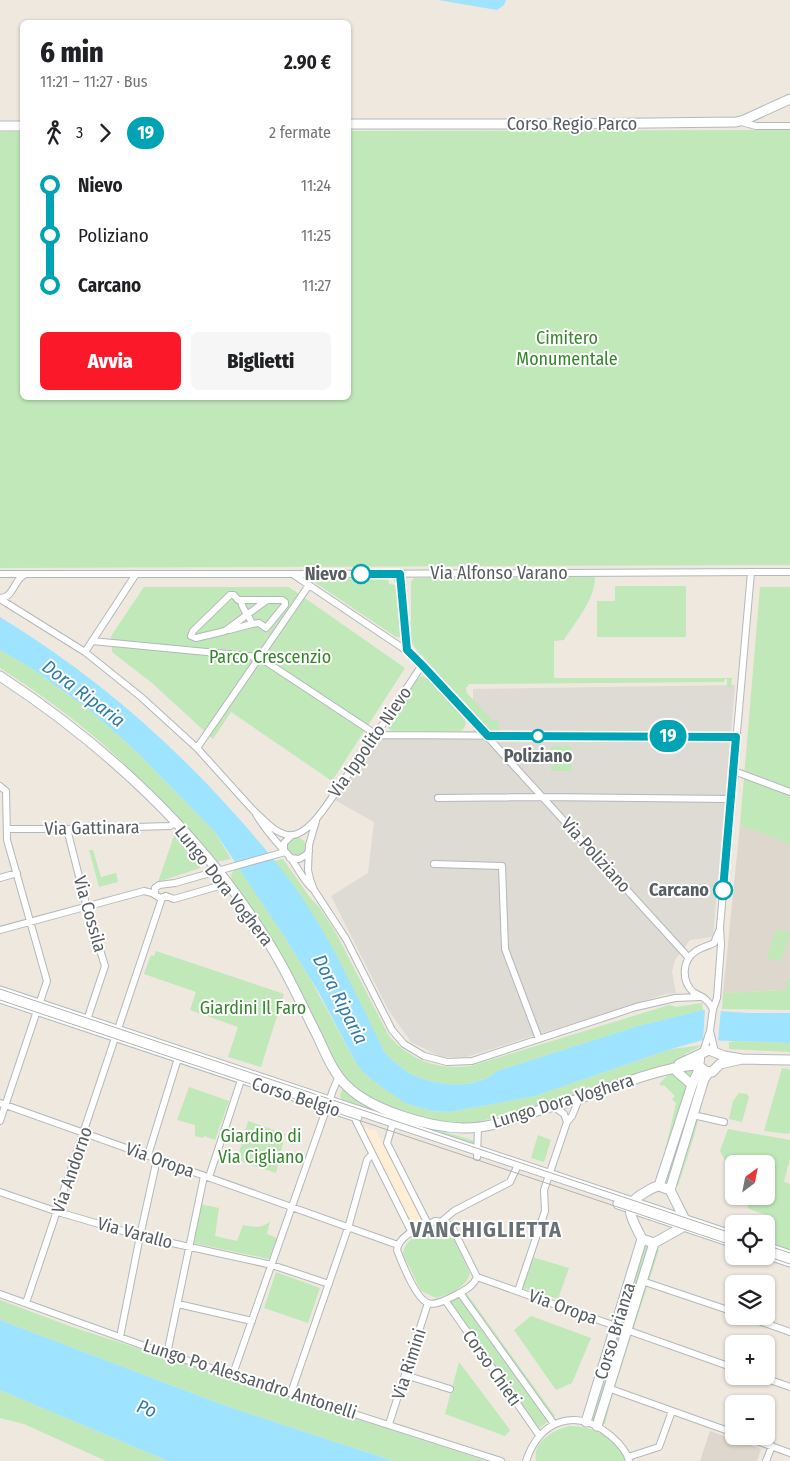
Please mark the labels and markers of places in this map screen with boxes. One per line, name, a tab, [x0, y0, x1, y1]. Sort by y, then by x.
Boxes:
place label: Nievo	[305, 563, 347, 585]
marker: Nievo	[351, 564, 371, 584]
marker: Poliziano	[531, 729, 545, 743]
place label: Poliziano	[504, 745, 573, 767]
place label: Carcano	[649, 879, 709, 901]
marker: Carcano	[713, 880, 733, 900]

